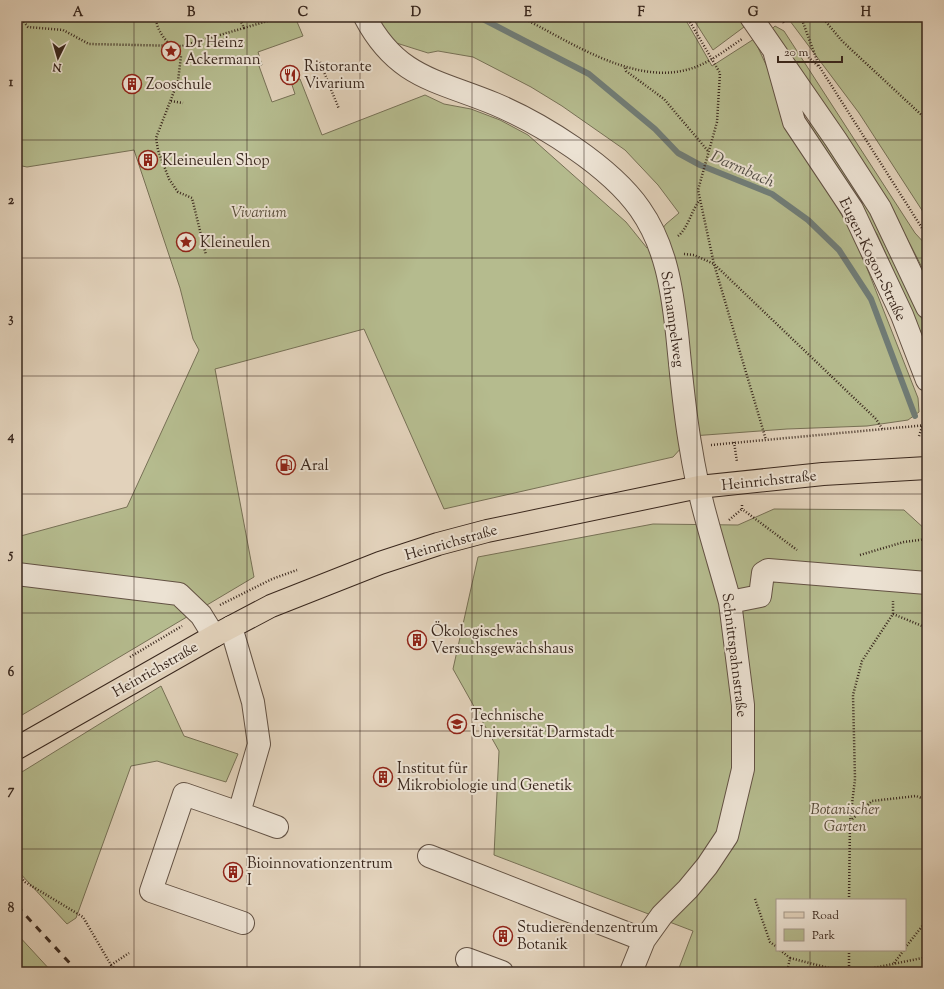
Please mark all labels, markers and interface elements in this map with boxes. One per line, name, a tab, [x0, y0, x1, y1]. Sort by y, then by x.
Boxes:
text: A	[73, 4, 84, 22]
text: B	[187, 4, 196, 22]
text: C	[298, 4, 308, 22]
text: D	[411, 4, 421, 22]
text: E	[524, 4, 532, 22]
text: F	[637, 4, 645, 22]
text: G	[748, 4, 759, 22]
text: H	[861, 4, 872, 22]
place label: Dr Heinz Ackermann	[185, 33, 261, 71]
north arrow	[38, 38, 78, 78]
scale bar	[778, 38, 842, 64]
place icon: Dr Heinz Ackermann	[160, 40, 182, 62]
text: 20 m	[784, 44, 809, 62]
place label: Ristorante Vivarium	[304, 57, 372, 95]
text: N	[52, 59, 63, 75]
restaurant icon: Ristorante Vivarium	[279, 64, 301, 86]
building icon: Zooschule	[121, 73, 143, 95]
text: 1	[9, 74, 14, 92]
place label: Zooschule	[146, 75, 212, 96]
water label: Darmbach	[706, 146, 778, 195]
building icon: Kleineulen Shop	[137, 149, 159, 171]
place label: Kleineulen Shop	[162, 151, 270, 172]
text: 2	[8, 192, 15, 210]
street label: Eugen-Kogon-Straße	[833, 194, 911, 325]
park label: Vivarium	[231, 203, 288, 224]
place icon: Kleineulen	[175, 231, 197, 253]
place label: Kleineulen	[200, 233, 271, 254]
street label: Schnampelweg	[654, 270, 689, 369]
text: 3	[8, 310, 14, 328]
text: 4	[7, 428, 15, 446]
fuel station icon: Aral	[275, 454, 297, 476]
place label: Aral	[300, 456, 329, 477]
street label: Heinrichstraße	[721, 466, 818, 497]
street label: Heinrichstraße	[403, 520, 500, 567]
text: 5	[8, 546, 14, 564]
street label: Schnittspahnstraße	[715, 592, 752, 719]
place label: Ökologisches Versuchsgewächshaus	[431, 621, 574, 660]
building icon: Ökologisches Versuchsgewächshaus	[406, 629, 428, 651]
street label: Heinrichstraße	[109, 637, 202, 703]
text: 6	[8, 664, 15, 682]
place label: Technische Universität Darmstadt	[471, 706, 614, 744]
school or university icon: Technische Universität Darmstadt	[446, 713, 468, 735]
place label: Institut für Mikrobiologie und Genetik	[397, 759, 573, 797]
building icon: Institut für Mikrobiologie und Genetik	[372, 766, 394, 788]
text: 7	[8, 782, 15, 800]
park label: Botanischer Garten	[810, 800, 880, 838]
place label: Bioinnovationzentrum I	[247, 854, 393, 892]
building icon: Bioinnovationzentrum I	[222, 861, 244, 883]
legend	[776, 899, 906, 951]
text: 8	[8, 900, 15, 918]
text: Road	[812, 907, 839, 925]
place label: Studierendenzentrum Botanik	[517, 918, 659, 956]
building icon: Studierendenzentrum Botanik	[492, 925, 514, 947]
text: Park	[812, 927, 835, 945]

